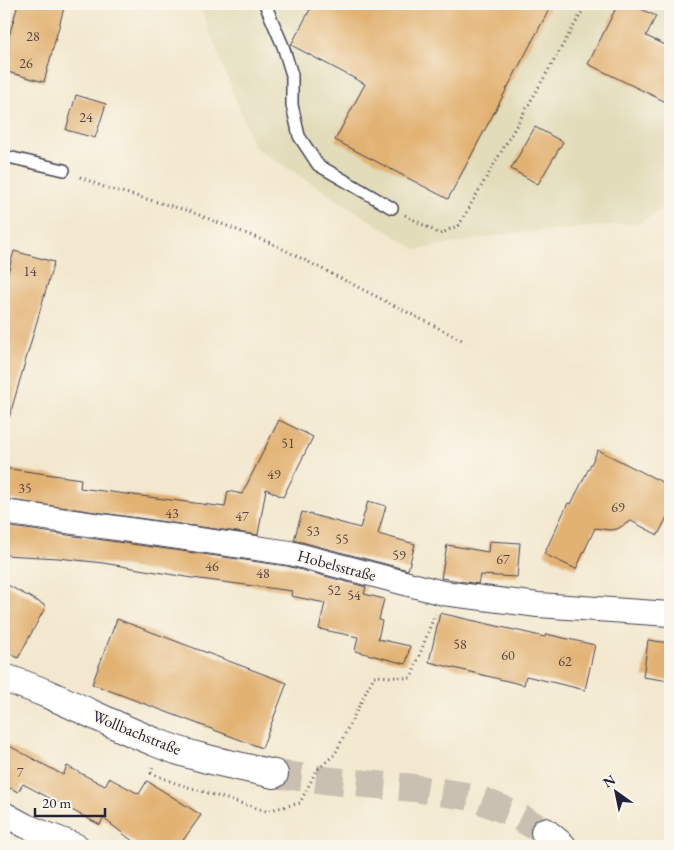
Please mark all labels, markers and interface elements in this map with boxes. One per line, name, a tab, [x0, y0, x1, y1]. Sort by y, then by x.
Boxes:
house number: 28	[26, 27, 40, 45]
house number: 26	[19, 54, 33, 72]
house number: 24	[79, 108, 93, 126]
house number: 14	[23, 262, 37, 280]
house number: 51	[281, 434, 295, 452]
house number: 49	[267, 465, 281, 483]
house number: 35	[18, 479, 32, 497]
house number: 69	[611, 498, 625, 516]
house number: 43	[165, 504, 179, 522]
house number: 47	[235, 507, 249, 525]
house number: 53	[306, 522, 320, 540]
house number: 55	[335, 530, 349, 548]
street label: Hobelsstraße	[295, 545, 379, 586]
house number: 59	[392, 546, 406, 564]
house number: 67	[496, 550, 510, 568]
house number: 46	[205, 557, 219, 575]
house number: 48	[256, 564, 270, 582]
house number: 52	[327, 581, 341, 599]
house number: 54	[347, 586, 361, 604]
house number: 58	[453, 635, 467, 653]
house number: 60	[501, 646, 515, 664]
house number: 62	[558, 652, 572, 670]
street label: Wollbachstraße	[89, 705, 184, 760]
house number: 7	[17, 763, 24, 781]
north arrow	[592, 768, 642, 818]
text: N	[599, 770, 619, 792]
scale bar	[35, 785, 105, 817]
text: 20 m	[42, 793, 71, 812]

